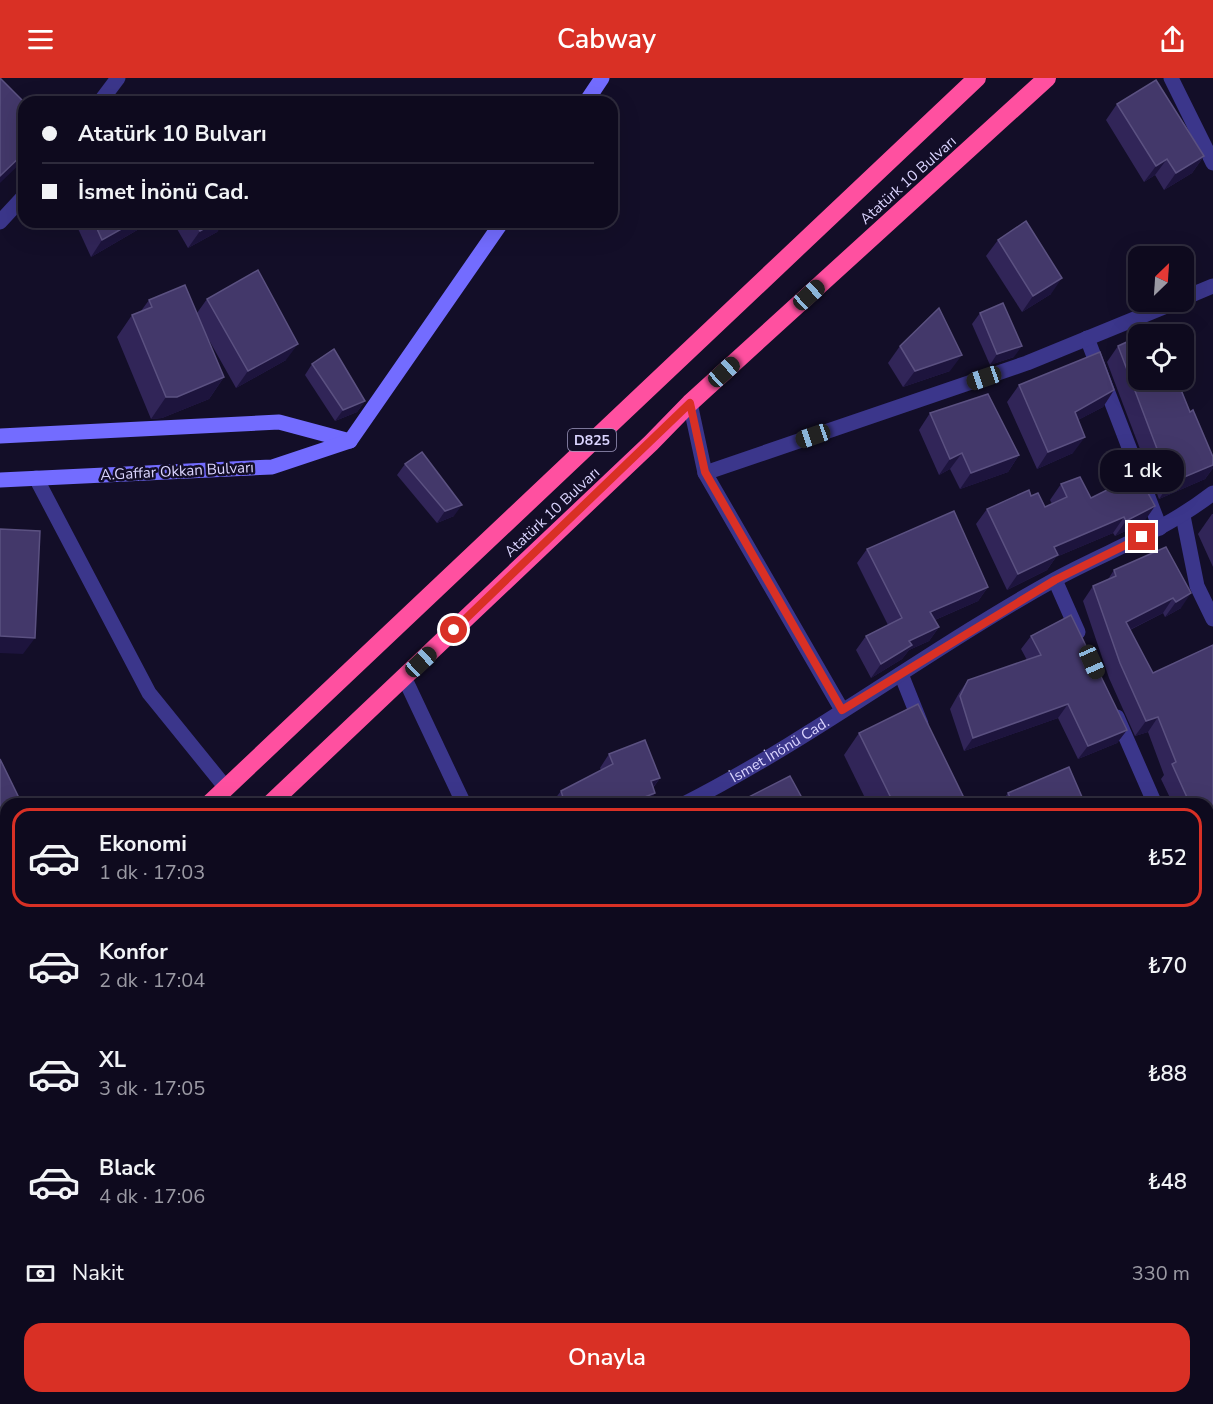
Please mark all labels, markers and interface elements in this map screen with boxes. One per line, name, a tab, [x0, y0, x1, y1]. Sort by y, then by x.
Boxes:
text: Cabway	[557, 21, 656, 58]
icon: menu	[24, 23, 57, 56]
icon: share	[1156, 23, 1189, 56]
text: Atatürk 10 Bulvarı	[78, 119, 267, 149]
street label: Atatürk 10 Bulvarı	[855, 131, 961, 229]
text: İsmet İnönü Cad.	[78, 177, 249, 207]
north arrow	[1128, 246, 1194, 312]
map controls	[1128, 246, 1194, 390]
car	[790, 276, 828, 314]
button: locate	[1128, 324, 1194, 390]
car	[705, 353, 743, 391]
car	[964, 364, 1004, 392]
car	[793, 422, 833, 450]
road number: D825	[568, 429, 616, 451]
callout: 1 dk	[1100, 450, 1184, 492]
street label: A.Gaffar Okkan Bulvarı	[100, 457, 254, 485]
text: 1 dk	[1122, 457, 1162, 484]
street label: Atatürk 10 Bulvarı	[500, 463, 604, 561]
route end	[1128, 523, 1155, 550]
route start	[440, 616, 467, 643]
car	[1076, 642, 1108, 682]
car	[402, 643, 440, 681]
street label: İsmet İnönü Cad.	[726, 712, 833, 787]
text: Ekonomi	[99, 829, 187, 859]
icon: car	[27, 831, 81, 885]
text: ₺52	[1147, 843, 1187, 873]
text: 1 dk · 17:03	[99, 859, 205, 886]
text: Konfor	[99, 937, 168, 967]
icon: car	[27, 939, 81, 993]
text: ₺70	[1147, 951, 1187, 981]
text: 2 dk · 17:04	[99, 967, 205, 994]
text: XL	[99, 1045, 126, 1075]
icon: car	[27, 1047, 81, 1101]
text: ₺88	[1147, 1059, 1187, 1089]
text: 3 dk · 17:05	[99, 1075, 205, 1102]
text: Black	[99, 1153, 155, 1183]
icon: car	[27, 1155, 81, 1209]
text: ₺48	[1147, 1167, 1187, 1197]
text: 4 dk · 17:06	[99, 1183, 205, 1210]
icon: cash	[24, 1257, 57, 1290]
text: Nakit	[72, 1258, 124, 1288]
text: 330 m	[1132, 1260, 1190, 1287]
button: Onayla	[24, 1323, 1190, 1392]

